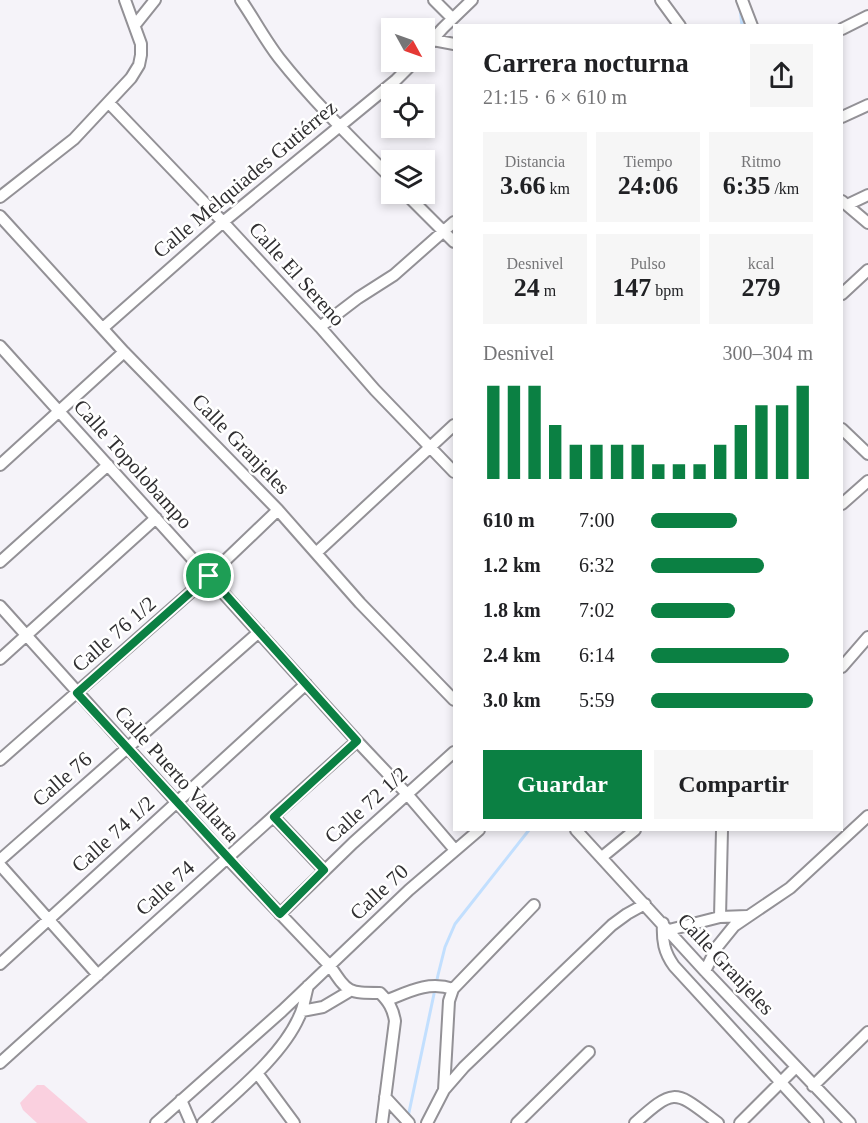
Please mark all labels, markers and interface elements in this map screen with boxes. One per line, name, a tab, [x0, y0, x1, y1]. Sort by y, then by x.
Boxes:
north arrow	[381, 18, 435, 72]
map controls	[381, 18, 435, 204]
button: share	[750, 44, 813, 107]
text: Carrera nocturna	[483, 48, 689, 78]
button: locate	[381, 84, 435, 138]
text: 21:15 · 6 × 610 m	[483, 86, 627, 108]
street label: Calle Melquiades Gutiérrez	[148, 95, 342, 263]
button: layers	[381, 150, 435, 204]
text: Distancia	[505, 153, 565, 170]
text: Tiempo	[623, 153, 673, 170]
text: Ritmo	[741, 153, 781, 170]
text: 3.66	[500, 171, 546, 200]
text: 24:06	[618, 171, 678, 200]
text: 6:35	[723, 171, 770, 200]
text: km	[546, 180, 570, 197]
text: /km	[770, 180, 799, 197]
street label: Calle El Sereno	[244, 217, 350, 331]
text: Desnivel	[507, 255, 563, 272]
text: Pulso	[630, 255, 666, 272]
text: kcal	[748, 255, 774, 272]
text: 24	[514, 273, 540, 302]
text: 147	[612, 273, 651, 302]
text: 279	[742, 273, 781, 302]
text: m	[540, 282, 556, 299]
text: bpm	[651, 282, 684, 299]
text: Desnivel	[483, 342, 554, 364]
text: 300–304 m	[722, 342, 813, 364]
street label: Calle Granjeles	[187, 389, 295, 499]
street label: Calle Topolobampo	[69, 394, 197, 534]
text: 610 m	[483, 509, 535, 531]
text: 7:00	[579, 509, 615, 531]
pin	[183, 550, 234, 601]
text: 1.2 km	[483, 554, 541, 576]
text: 6:32	[579, 554, 615, 576]
icon: arrive	[192, 559, 225, 592]
street label: Calle 76 1/2	[67, 591, 161, 677]
text: 1.8 km	[483, 599, 541, 621]
text: 7:02	[579, 599, 615, 621]
text: 2.4 km	[483, 644, 541, 666]
text: 6:14	[579, 644, 615, 666]
text: 3.0 km	[483, 689, 541, 711]
text: 5:59	[579, 689, 615, 711]
street label: Calle Puerto Vallarta	[110, 701, 245, 847]
street label: Calle 76	[27, 747, 97, 811]
button: Guardar	[483, 750, 642, 819]
button: Compartir	[654, 750, 813, 819]
street label: Calle 72 1/2	[320, 762, 412, 848]
street label: Calle 74 1/2	[67, 791, 159, 877]
street label: Calle 74	[131, 855, 200, 921]
street label: Calle 70	[345, 859, 413, 925]
street label: Calle Granjeles	[673, 908, 779, 1020]

